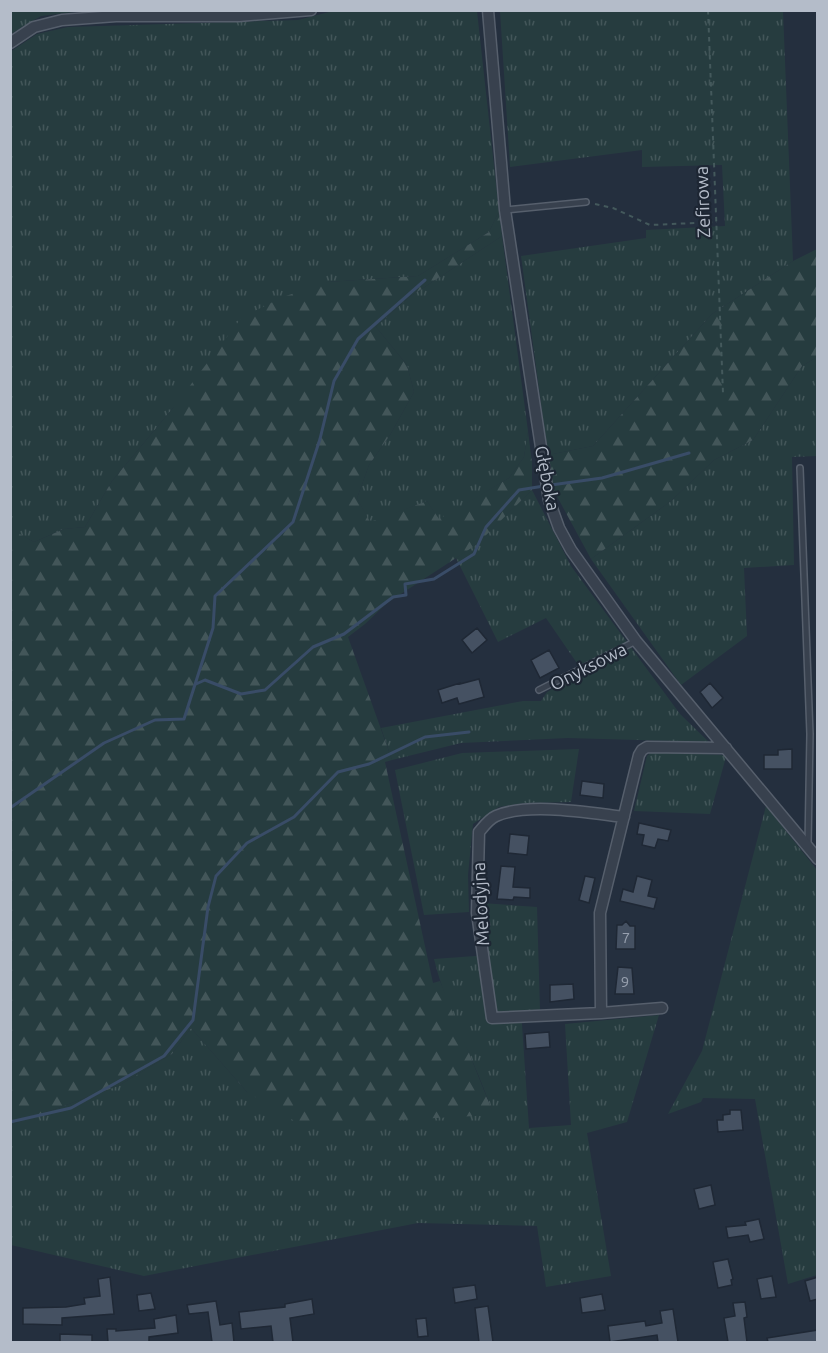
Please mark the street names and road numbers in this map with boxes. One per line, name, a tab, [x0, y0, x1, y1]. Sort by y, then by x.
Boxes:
street label: Zefirowa	[691, 166, 713, 238]
street label: Głęboka	[532, 444, 564, 512]
street label: Onyksowa	[546, 638, 630, 694]
street label: Melodyjna	[468, 862, 492, 946]

